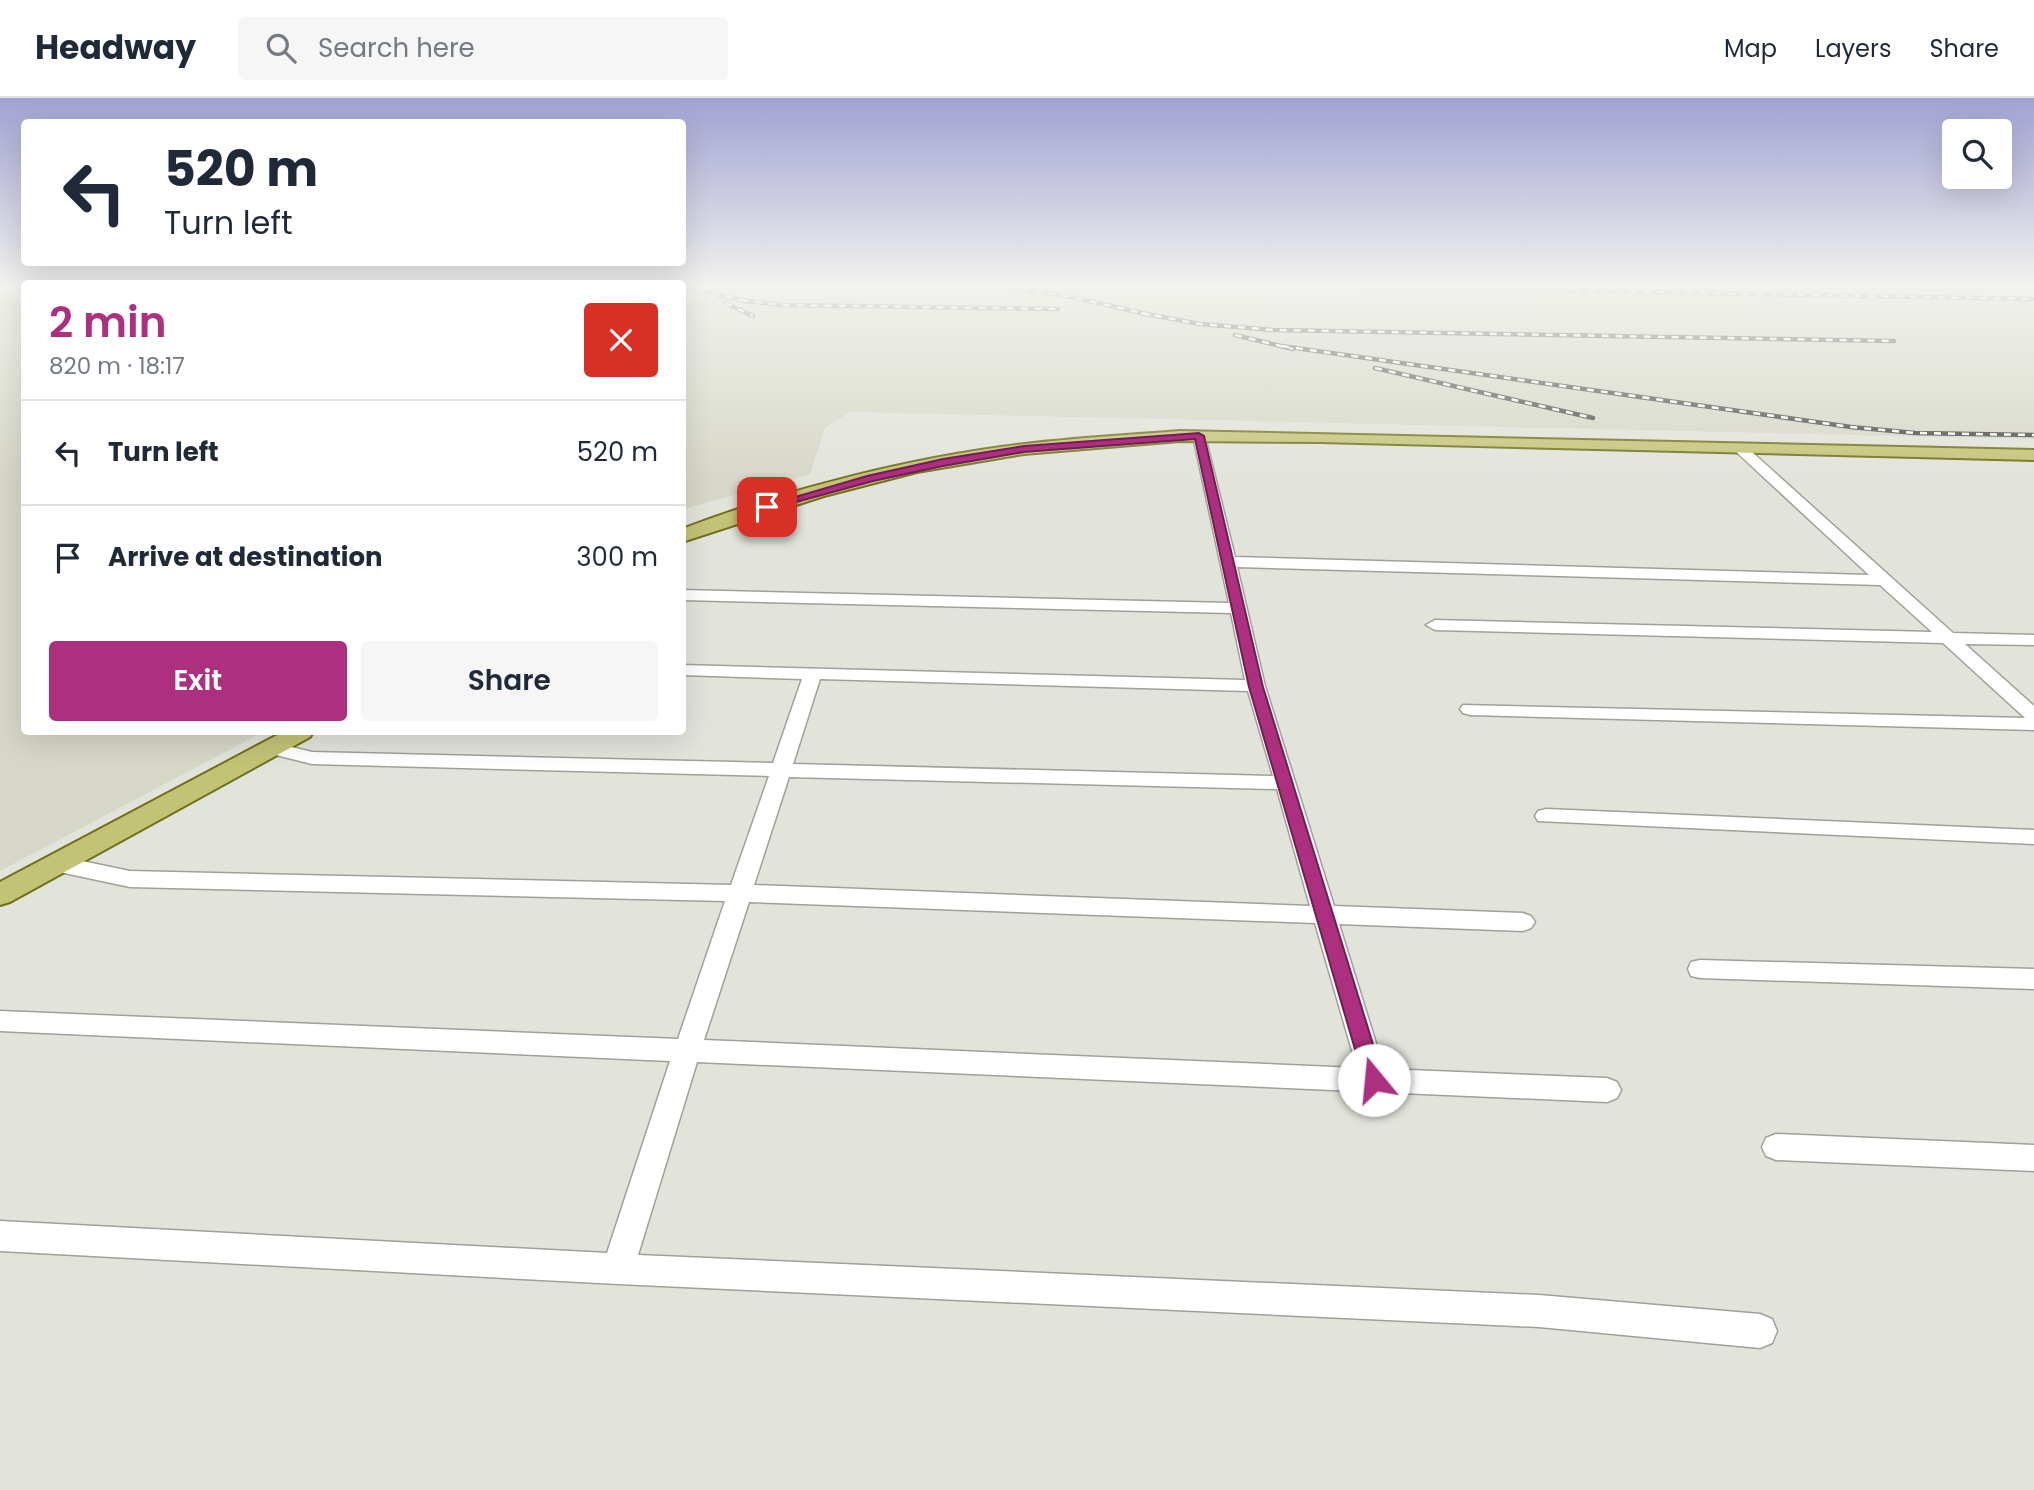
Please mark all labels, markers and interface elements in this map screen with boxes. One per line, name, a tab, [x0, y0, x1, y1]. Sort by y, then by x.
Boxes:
search box	[238, 17, 728, 80]
text: Headway	[35, 24, 196, 71]
icon: search	[262, 29, 300, 67]
text: Search here	[318, 30, 475, 66]
text: Map	[1724, 32, 1777, 65]
text: Layers	[1815, 32, 1891, 65]
text: Share	[1929, 32, 1999, 65]
map controls	[1942, 119, 2012, 189]
button: search	[1942, 119, 2012, 189]
text: 520 m	[164, 135, 318, 203]
icon: left	[49, 147, 140, 238]
text: Turn left	[164, 200, 293, 245]
text: 2 min	[49, 293, 167, 352]
button: close	[584, 303, 658, 377]
text: 820 m · 18:17	[49, 350, 185, 382]
icon: left	[49, 434, 87, 472]
text: Turn left	[108, 434, 219, 470]
text: 520 m	[577, 434, 658, 470]
pin	[737, 477, 797, 537]
icon: arrive	[748, 488, 786, 526]
icon: arrive	[49, 539, 87, 577]
text: Arrive at destination	[108, 539, 383, 575]
text: 300 m	[576, 539, 658, 575]
button: Exit	[49, 641, 347, 721]
button: Share	[361, 641, 658, 721]
position arrow	[1337, 1043, 1411, 1117]

